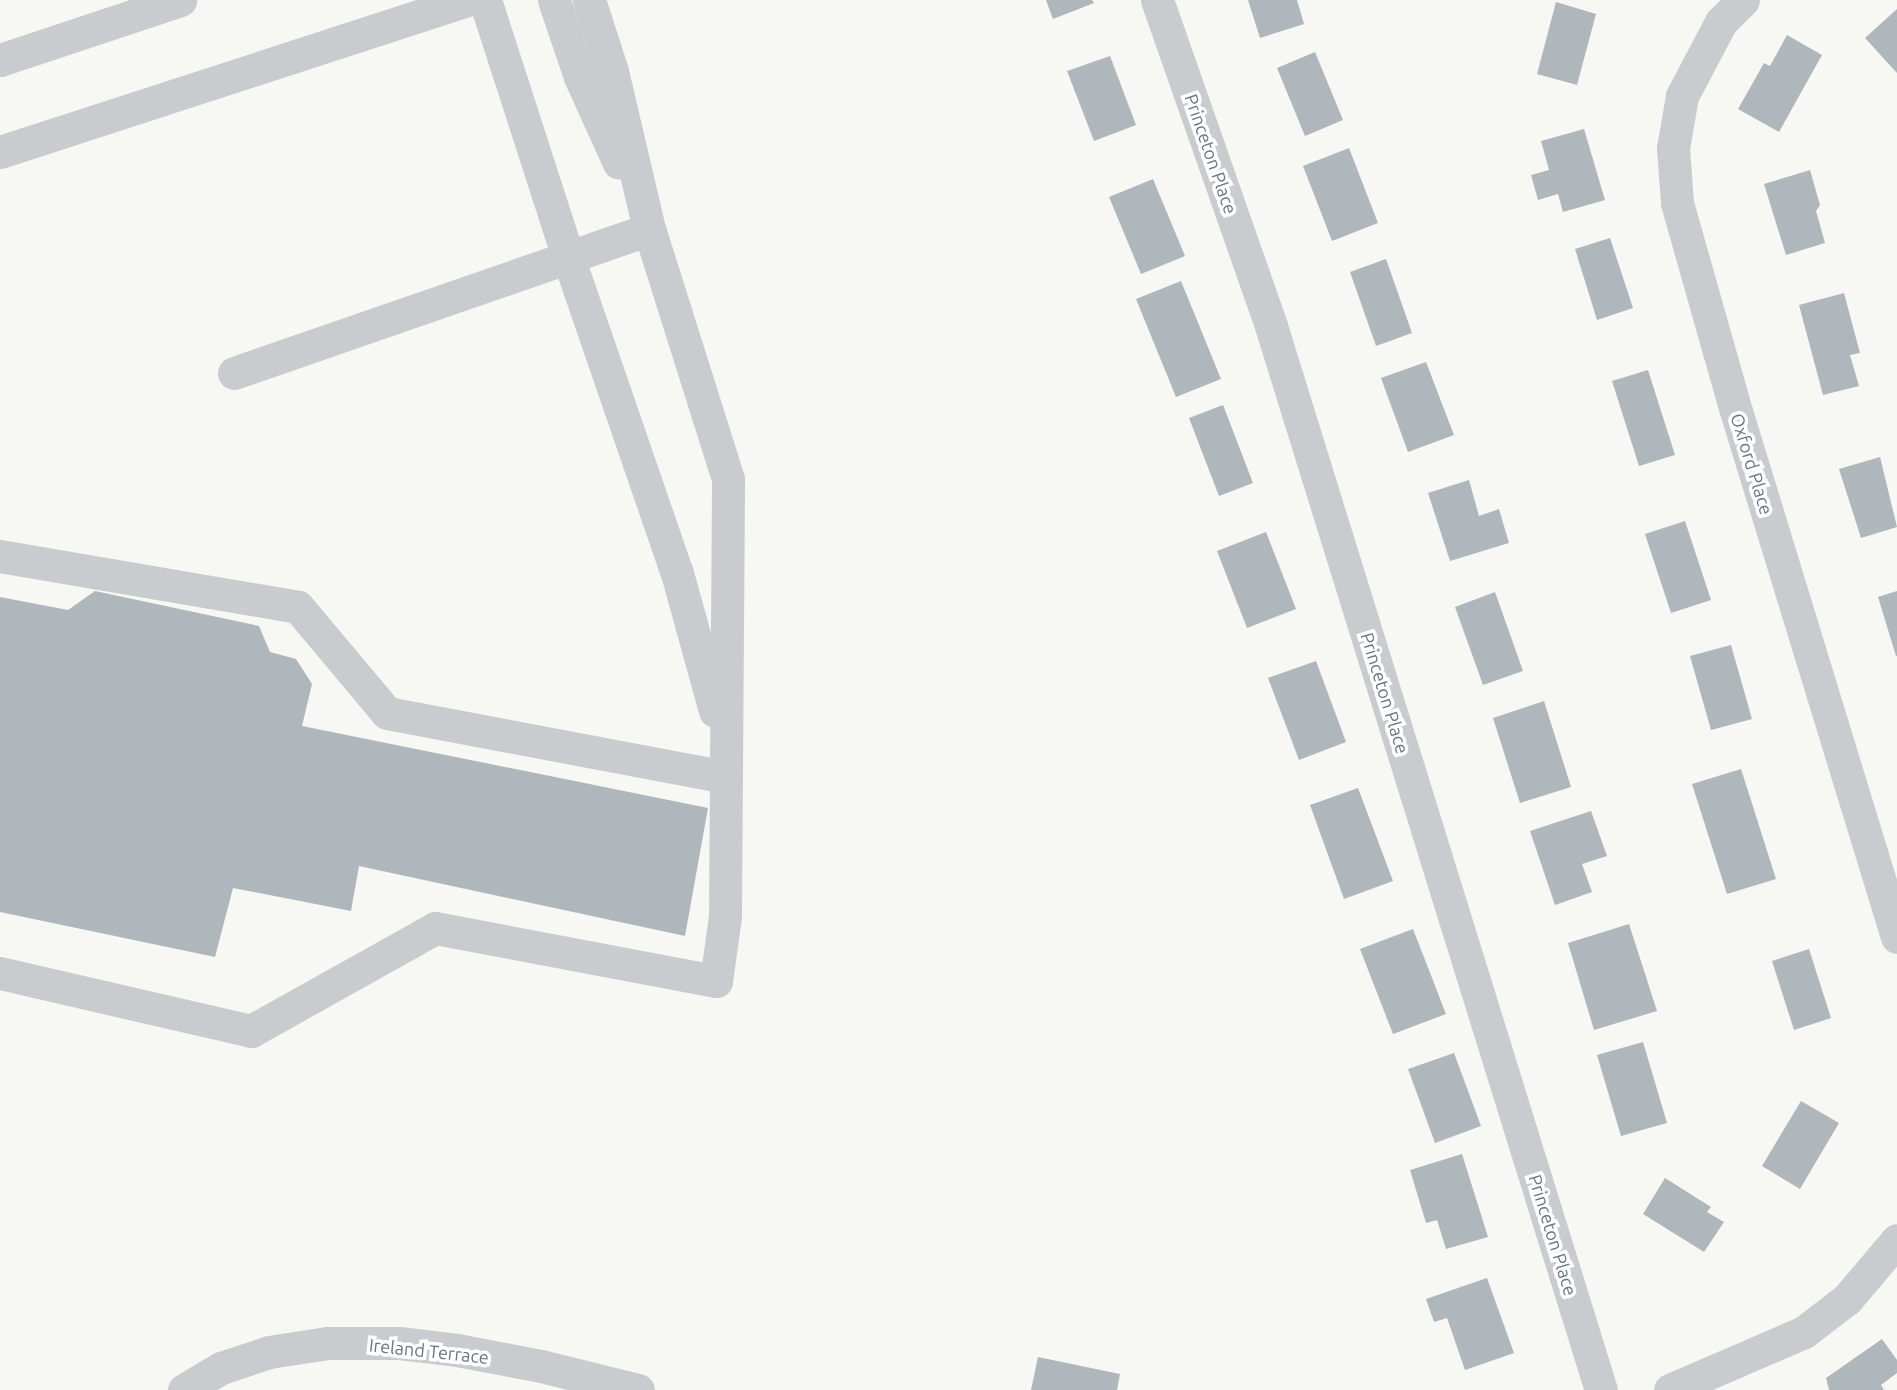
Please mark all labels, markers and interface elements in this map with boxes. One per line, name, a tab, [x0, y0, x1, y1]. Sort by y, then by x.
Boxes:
street label: Princeton Place	[1180, 91, 1242, 217]
street label: Oxford Place	[1726, 411, 1778, 517]
street label: Princeton Place	[1356, 630, 1414, 756]
street label: Princeton Place	[1524, 1172, 1582, 1298]
street label: Ireland Terrace	[368, 1334, 490, 1368]

